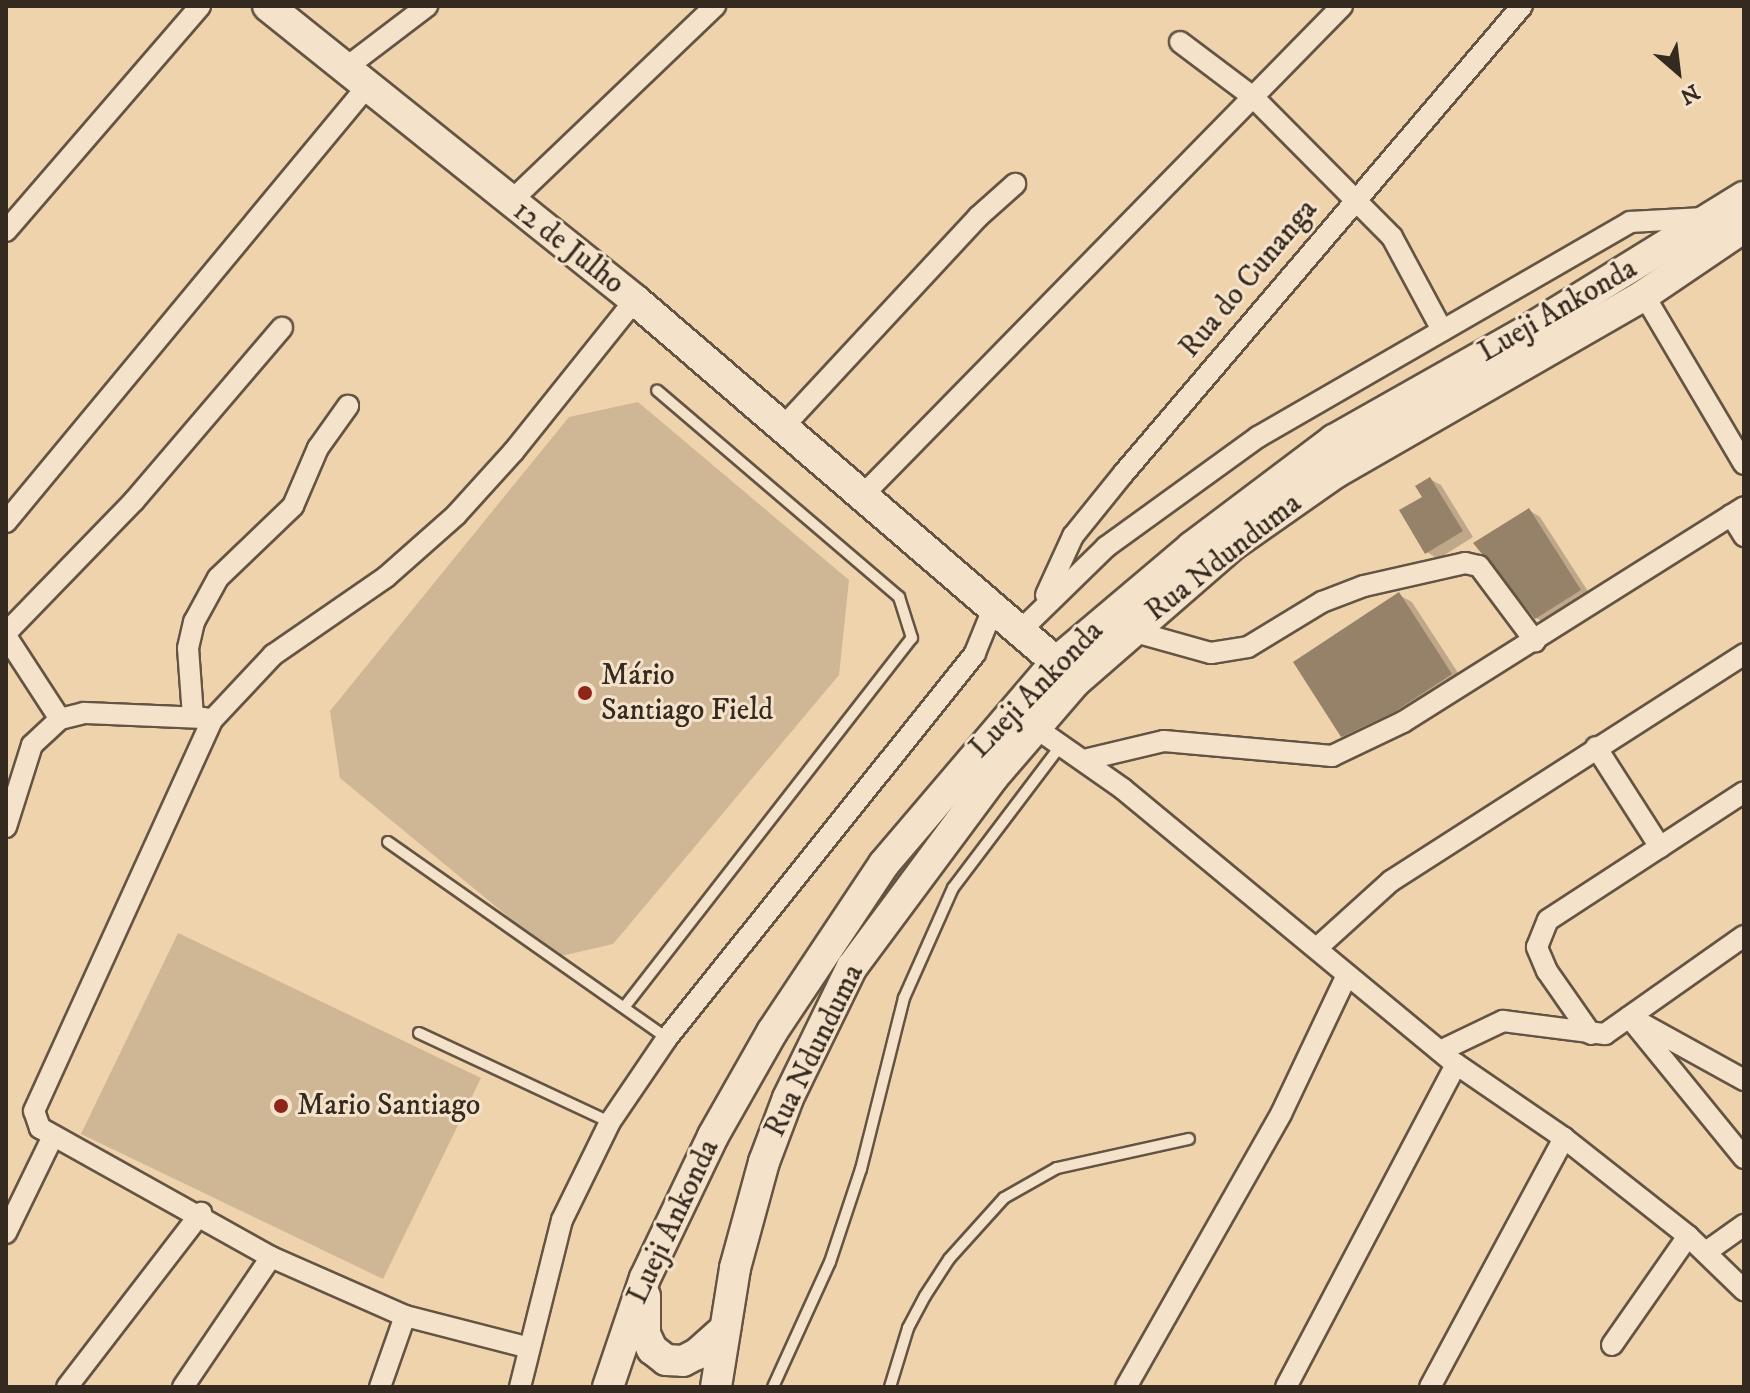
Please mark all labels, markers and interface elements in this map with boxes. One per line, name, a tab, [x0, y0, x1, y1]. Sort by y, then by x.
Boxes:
north arrow	[1638, 32, 1718, 112]
text: N	[1675, 77, 1704, 110]
street label: 12 de Julho	[505, 193, 631, 303]
street label: Rua do Cunanga	[1172, 193, 1326, 365]
street label: Lueji Ankonda	[1472, 251, 1644, 371]
street label: Rua Ndunduma	[1139, 486, 1309, 630]
street label: Lueji Ankonda	[963, 614, 1111, 766]
place label: Mário Santiago Field	[601, 658, 773, 728]
marker: Mário Santiago Field	[576, 684, 594, 702]
street label: Rua Ndunduma	[758, 959, 872, 1143]
place label: Mario Santiago	[297, 1088, 480, 1124]
marker: Mario Santiago	[272, 1097, 290, 1115]
street label: Lueji Ankonda	[620, 1134, 728, 1310]

